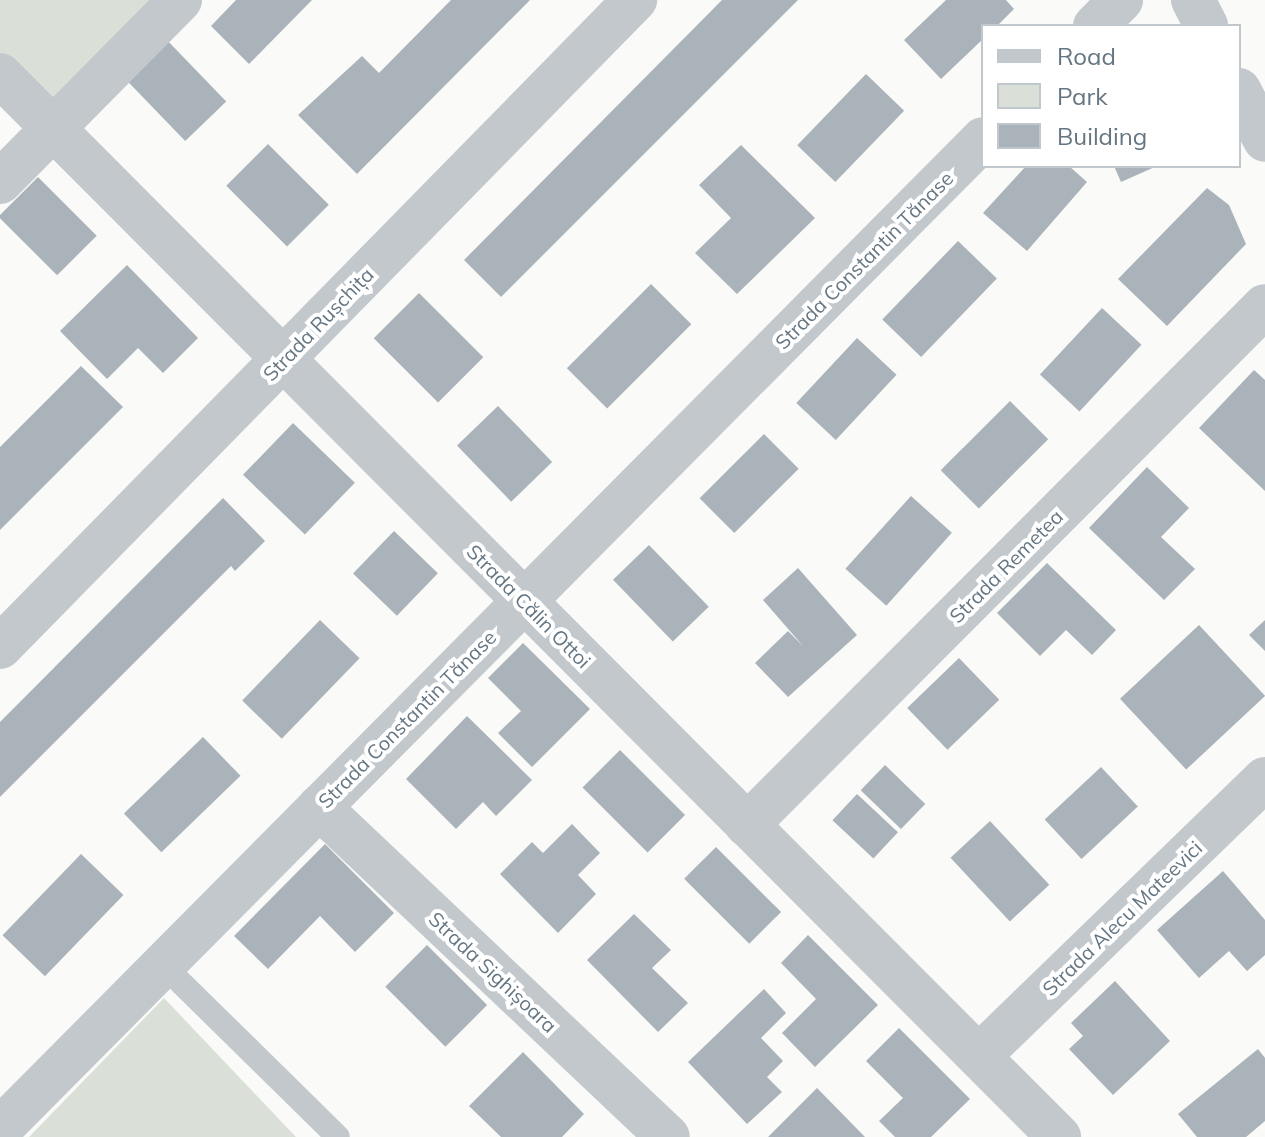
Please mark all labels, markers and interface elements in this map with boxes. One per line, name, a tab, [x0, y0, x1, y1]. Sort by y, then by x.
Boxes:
legend	[981, 24, 1241, 168]
text: Road	[1057, 41, 1116, 71]
text: Park	[1057, 81, 1108, 111]
text: Building	[1057, 121, 1147, 151]
street label: Strada Constantin Tănase	[770, 166, 958, 354]
street label: Strada Rușchița	[258, 262, 378, 386]
street label: Strada Remetea	[944, 504, 1068, 628]
street label: Strada Călin Ottoi	[462, 539, 596, 673]
street label: Strada Constantin Tănase	[313, 625, 501, 813]
street label: Strada Alecu Mateevici	[1037, 836, 1207, 1000]
street label: Strada Sighișoara	[424, 907, 562, 1037]

